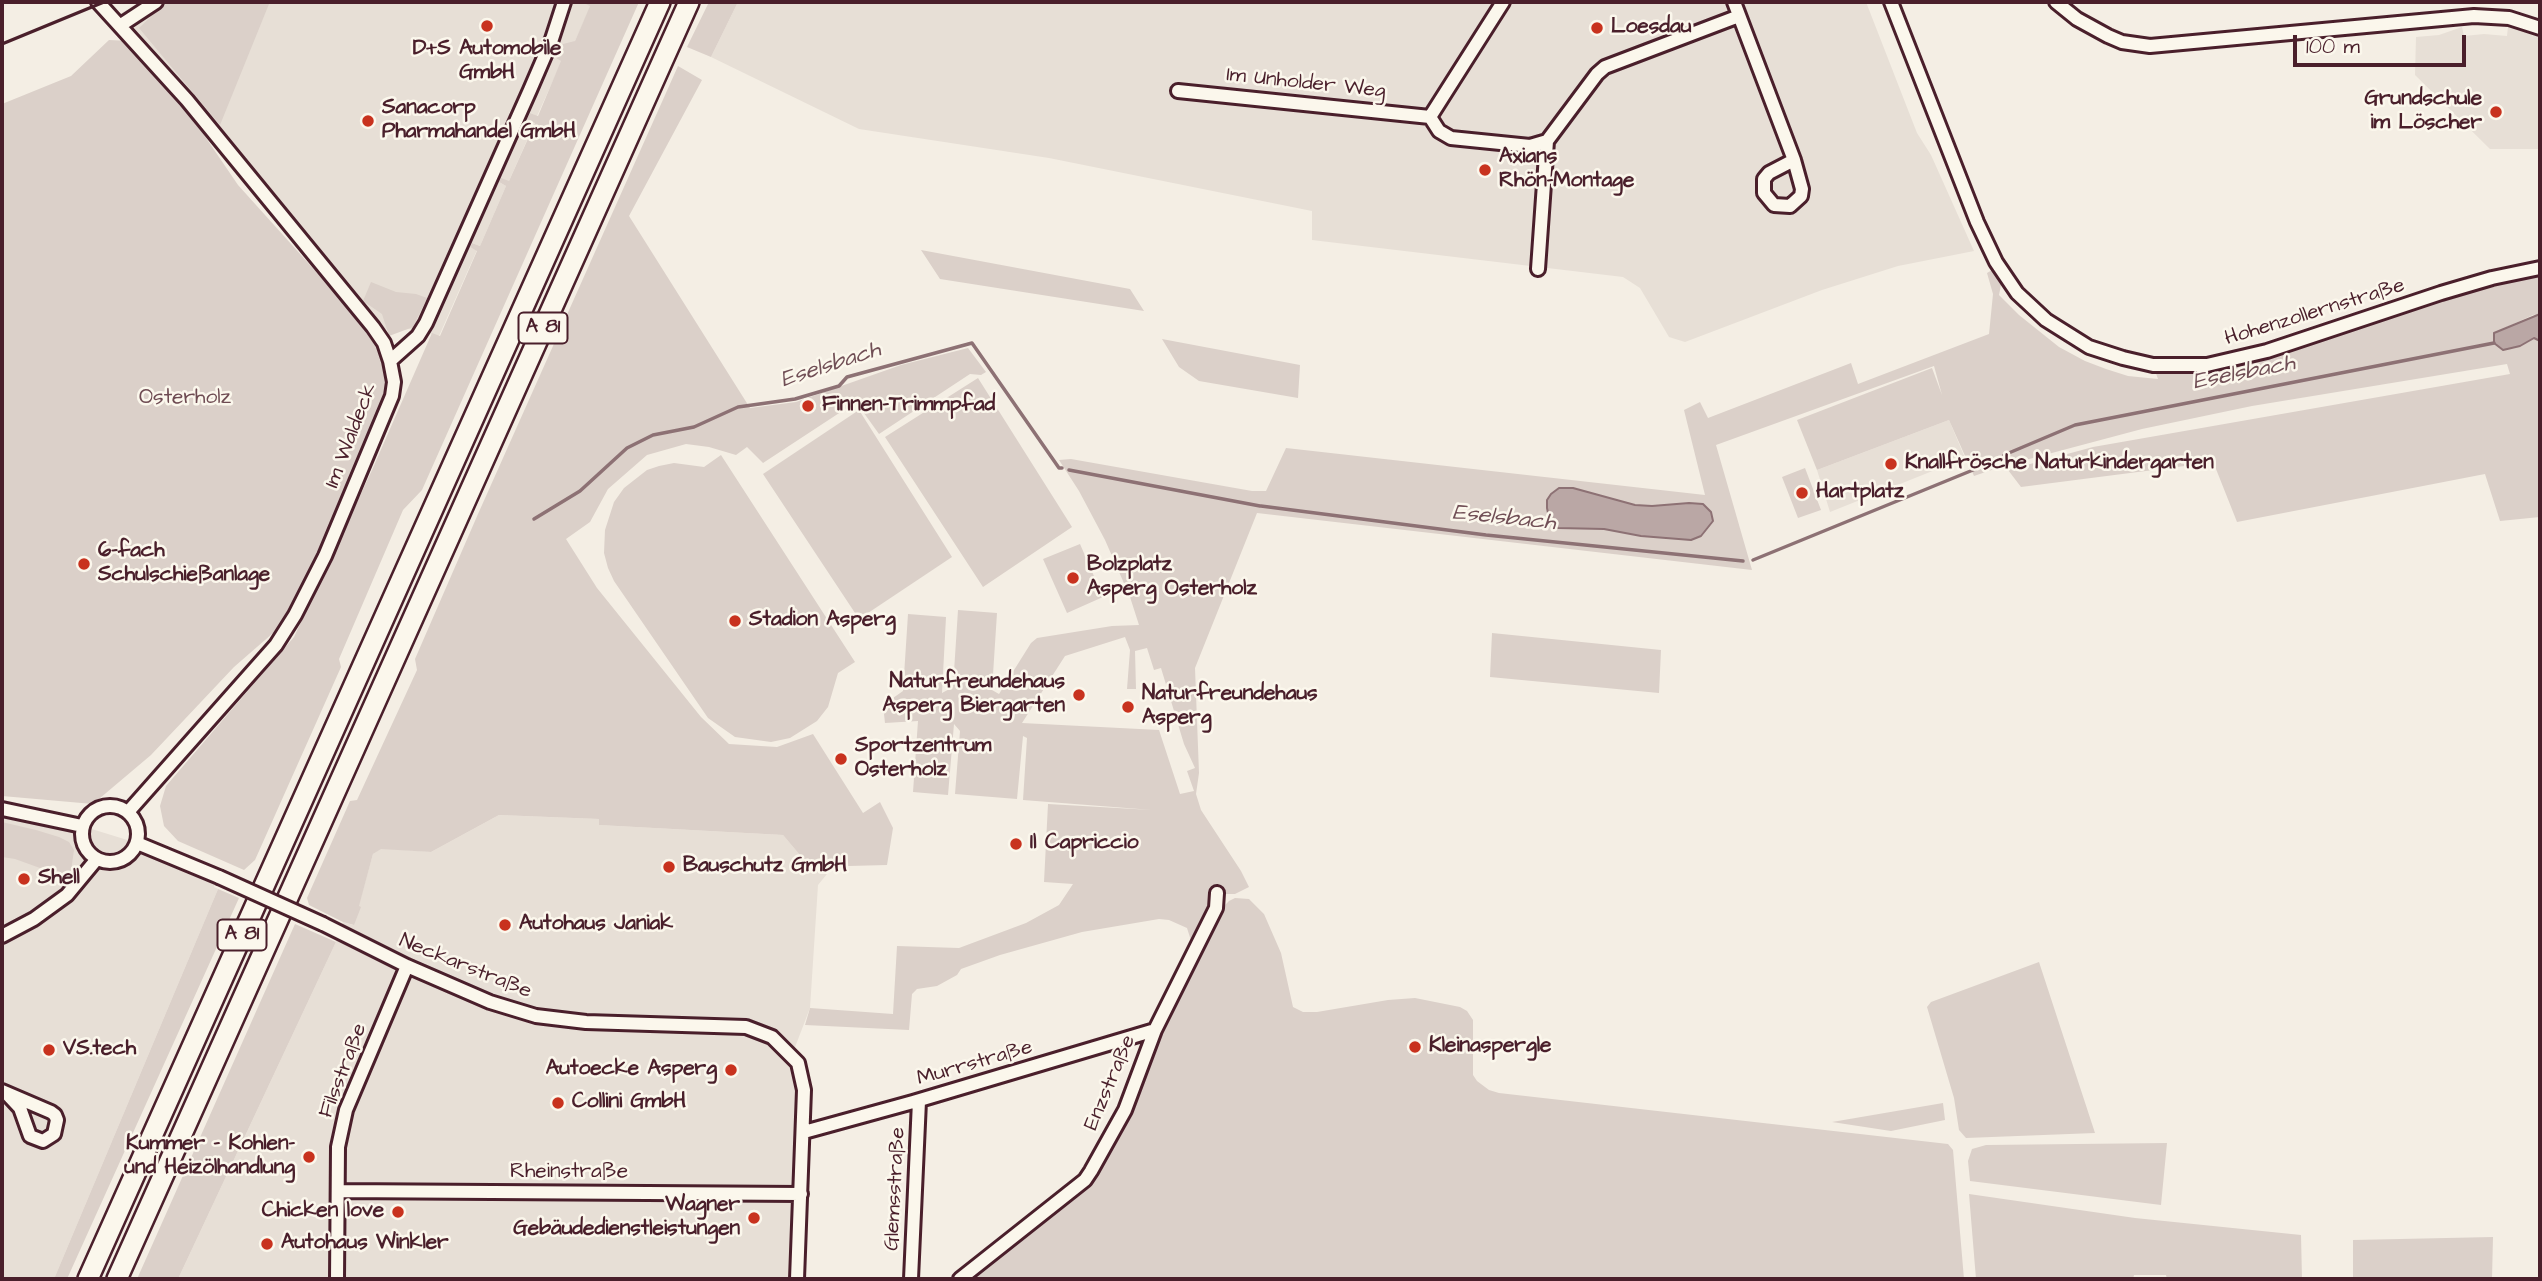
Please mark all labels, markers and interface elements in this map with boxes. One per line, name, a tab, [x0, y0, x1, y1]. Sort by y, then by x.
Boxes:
place label: Loesdau	[1611, 15, 1691, 41]
marker: D+S Automobile GmbH	[479, 18, 495, 34]
marker: Loesdau	[1589, 20, 1605, 36]
scale bar	[2297, 21, 2470, 65]
text: 100 m	[2306, 32, 2360, 61]
place label: D+S Automobile GmbH	[413, 37, 561, 87]
street label: Im Unholder Weg	[1225, 63, 1387, 105]
place label: Grundschule im Löscher	[2364, 87, 2482, 137]
place label: Sanacorp Pharmahandel GmbH	[382, 96, 576, 146]
marker: Grundschule im Löscher	[2488, 104, 2504, 120]
marker: Sanacorp Pharmahandel GmbH	[360, 113, 376, 129]
place label: Axians Rhön-Montage	[1499, 145, 1634, 195]
marker: Axians Rhön-Montage	[1477, 162, 1493, 178]
street label: Hohenzollernstraße	[2222, 274, 2408, 352]
road number: A 81	[518, 312, 568, 344]
water label: Eselsbach	[778, 337, 884, 395]
water label: Eselsbach	[2191, 351, 2297, 397]
street label: Im Waldeck	[321, 380, 383, 492]
park label: Osterholz	[139, 386, 231, 412]
place label: Finnen-Trimmpfad	[822, 393, 995, 419]
marker: Finnen-Trimmpfad	[800, 398, 816, 414]
place label: Knallfrösche Naturkindergarten	[1905, 451, 2214, 477]
marker: Knallfrösche Naturkindergarten	[1883, 456, 1899, 472]
place label: Hartplatz	[1816, 480, 1904, 506]
marker: Hartplatz	[1794, 485, 1810, 501]
water label: Eselsbach	[1451, 500, 1557, 538]
place label: 6-fach Schulschießanlage	[98, 539, 270, 589]
place label: Bolzplatz Asperg Osterholz	[1087, 553, 1257, 603]
marker: 6-fach Schulschießanlage	[76, 556, 92, 572]
marker: Bolzplatz Asperg Osterholz	[1065, 570, 1081, 586]
place label: Stadion Asperg	[749, 608, 896, 634]
marker: Stadion Asperg	[727, 613, 743, 629]
place label: Naturfreundehaus Asperg Biergarten	[883, 670, 1065, 720]
place label: Naturfreundehaus Asperg	[1142, 682, 1318, 732]
marker: Naturfreundehaus Asperg Biergarten	[1071, 687, 1087, 703]
marker: Naturfreundehaus Asperg	[1120, 699, 1136, 715]
place label: Sportzentrum Osterholz	[855, 734, 991, 784]
marker: Sportzentrum Osterholz	[833, 751, 849, 767]
place label: Il Capriccio	[1030, 831, 1138, 857]
marker: Il Capriccio	[1008, 836, 1024, 852]
place label: Bauschutz GmbH	[683, 854, 847, 880]
marker: Bauschutz GmbH	[661, 859, 677, 875]
place label: Shell	[38, 866, 80, 892]
marker: Shell	[16, 871, 32, 887]
place label: Autohaus Janiak	[519, 912, 673, 938]
marker: Autohaus Janiak	[497, 917, 513, 933]
road number: A 81	[218, 920, 266, 951]
street label: Neckarstraße	[395, 929, 535, 1005]
street label: Filsstraße	[314, 1020, 374, 1122]
street label: Enzstraße	[1080, 1032, 1142, 1134]
place label: Kleinaspergle	[1429, 1034, 1551, 1060]
street label: Murrstraße	[914, 1036, 1036, 1092]
place label: VS.tech	[63, 1037, 136, 1063]
marker: Kleinaspergle	[1407, 1039, 1423, 1055]
marker: VS.tech	[41, 1042, 57, 1058]
place label: Autoecke Asperg	[546, 1057, 717, 1083]
marker: Autoecke Asperg	[723, 1062, 739, 1078]
place label: Collini GmbH	[572, 1090, 686, 1116]
marker: Collini GmbH	[550, 1095, 566, 1111]
street label: Glemsstraße	[880, 1127, 912, 1251]
place label: Kummer - Kohlen- und Heizölhandlung	[124, 1132, 295, 1182]
marker: Kummer - Kohlen- und Heizölhandlung	[301, 1149, 317, 1165]
street label: Rheinstraße	[510, 1160, 628, 1186]
place label: Wagner Gebäudedienstleistungen	[513, 1193, 740, 1243]
place label: Chicken love	[262, 1199, 384, 1225]
marker: Chicken love	[390, 1204, 406, 1220]
marker: Wagner Gebäudedienstleistungen	[746, 1210, 762, 1226]
place label: Autohaus Winkler	[281, 1231, 449, 1257]
marker: Autohaus Winkler	[259, 1236, 275, 1252]

